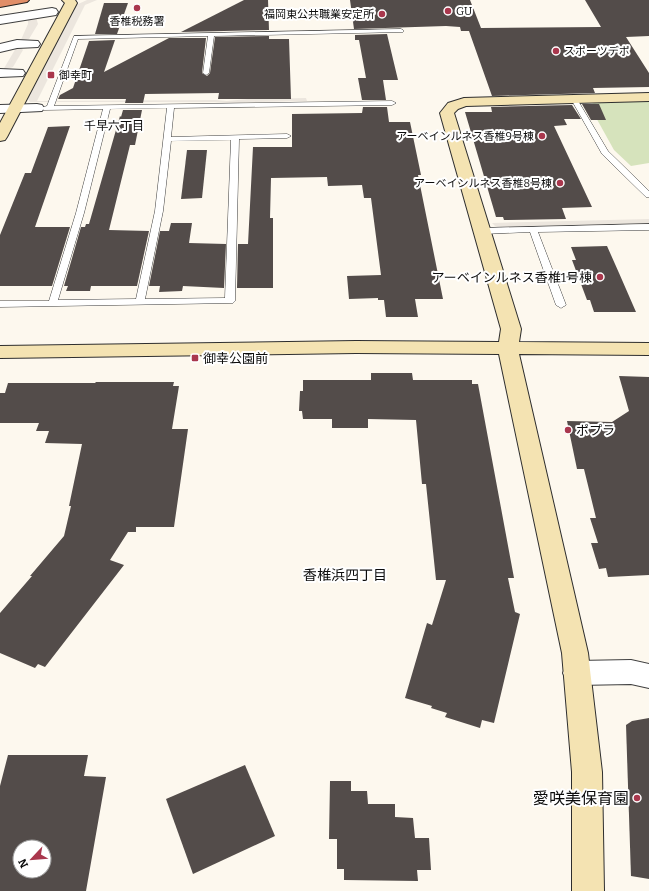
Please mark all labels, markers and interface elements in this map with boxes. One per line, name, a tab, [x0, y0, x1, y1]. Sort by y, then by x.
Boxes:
marker: 香椎税務署	[132, 3, 142, 13]
place label: GU	[456, 5, 472, 18]
marker: GU	[443, 6, 453, 16]
place label: 福岡東公共職業安定所	[264, 8, 375, 21]
marker: 福岡東公共職業安定所	[377, 9, 387, 19]
place label: 香椎税務署	[110, 15, 165, 28]
place label: スポーツデポ	[564, 45, 630, 58]
marker: スポーツデポ	[551, 46, 561, 56]
place label: 御幸町	[58, 69, 92, 82]
marker: 御幸町	[46, 70, 56, 80]
district label: 千早六丁目	[84, 119, 144, 133]
place label: アーベインルネス香椎9号棟	[396, 130, 534, 143]
marker: アーベインルネス香椎9号棟	[537, 131, 547, 141]
place label: アーベインルネス香椎8号棟	[414, 177, 552, 190]
marker: アーベインルネス香椎8号棟	[555, 178, 565, 188]
place label: アーベインルネス香椎1号棟	[432, 270, 592, 285]
marker: アーベインルネス香椎1号棟	[595, 272, 605, 282]
place label: 御幸公園前	[203, 351, 268, 366]
marker: 御幸公園前	[190, 353, 200, 363]
place label: ポプラ	[576, 423, 615, 438]
marker: ポプラ	[563, 425, 573, 435]
district label: 香椎浜四丁目	[303, 567, 387, 584]
place label: 愛咲美保育園	[533, 789, 629, 808]
marker: 愛咲美保育園	[632, 793, 642, 803]
north arrow	[12, 839, 52, 879]
text: N	[16, 856, 31, 870]

